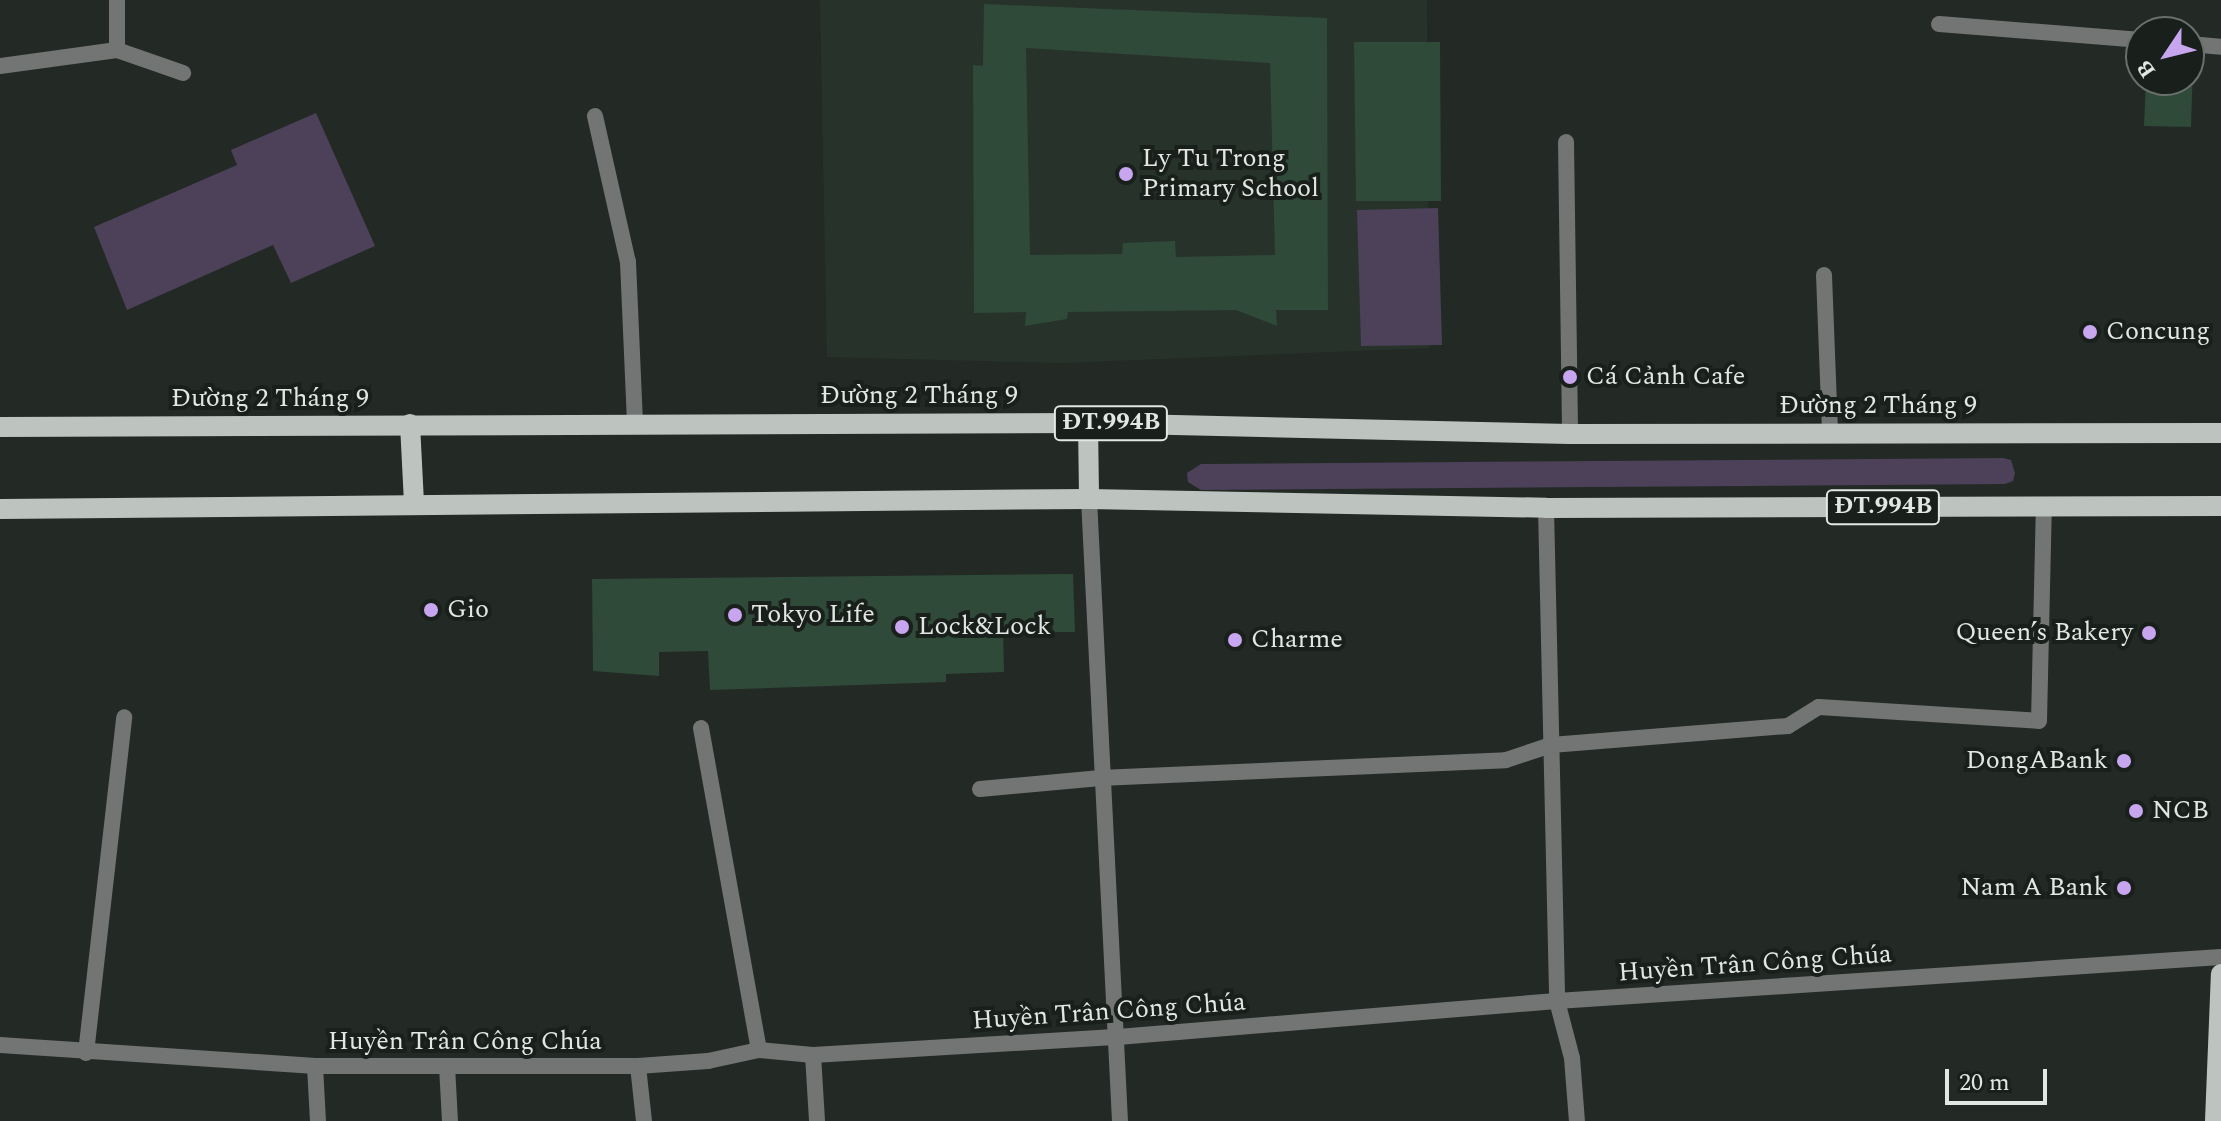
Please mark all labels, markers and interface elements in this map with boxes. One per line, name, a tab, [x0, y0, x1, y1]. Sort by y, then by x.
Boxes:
north arrow	[2125, 16, 2205, 96]
text: B	[2129, 53, 2165, 85]
place label: Ly Tu Trong Primary School	[1142, 143, 1319, 204]
marker: Ly Tu Trong Primary School	[1117, 165, 1135, 183]
place label: Concung	[2106, 316, 2210, 348]
marker: Concung	[2081, 323, 2099, 341]
place label: Cá Cảnh Cafe	[1586, 361, 1745, 393]
marker: Cá Cảnh Cafe	[1561, 368, 1579, 386]
street label: Đường 2 Tháng 9	[820, 380, 1018, 412]
street label: Đường 2 Tháng 9	[171, 383, 369, 415]
street label: Đường 2 Tháng 9	[1779, 390, 1977, 422]
road number: ĐT.994B	[1053, 403, 1169, 443]
road number: ĐT.994B	[1825, 487, 1941, 527]
place label: Gio	[447, 594, 489, 626]
place label: Tokyo Life	[751, 599, 875, 631]
marker: Gio	[422, 601, 440, 619]
marker: Tokyo Life	[726, 606, 744, 624]
place label: Lock&Lock	[918, 611, 1051, 643]
place label: Queen’s Bakery	[1955, 617, 2133, 649]
marker: Lock&Lock	[893, 618, 911, 636]
place label: Charme	[1251, 624, 1343, 656]
marker: Queen’s Bakery	[2140, 624, 2158, 642]
marker: Charme	[1226, 631, 1244, 649]
place label: DongABank	[1966, 745, 2108, 777]
marker: DongABank	[2115, 752, 2133, 770]
place label: NCB	[2152, 795, 2209, 827]
marker: NCB	[2127, 802, 2145, 820]
place label: Nam A Bank	[1960, 872, 2108, 904]
marker: Nam A Bank	[2115, 879, 2133, 897]
street label: Huyền Trân Công Chúa	[1617, 939, 1893, 989]
street label: Huyền Trân Công Chúa	[971, 987, 1247, 1037]
street label: Huyền Trân Công Chúa	[328, 1026, 602, 1058]
scale bar	[1949, 1053, 2051, 1103]
text: 20 m	[1959, 1065, 2010, 1101]

